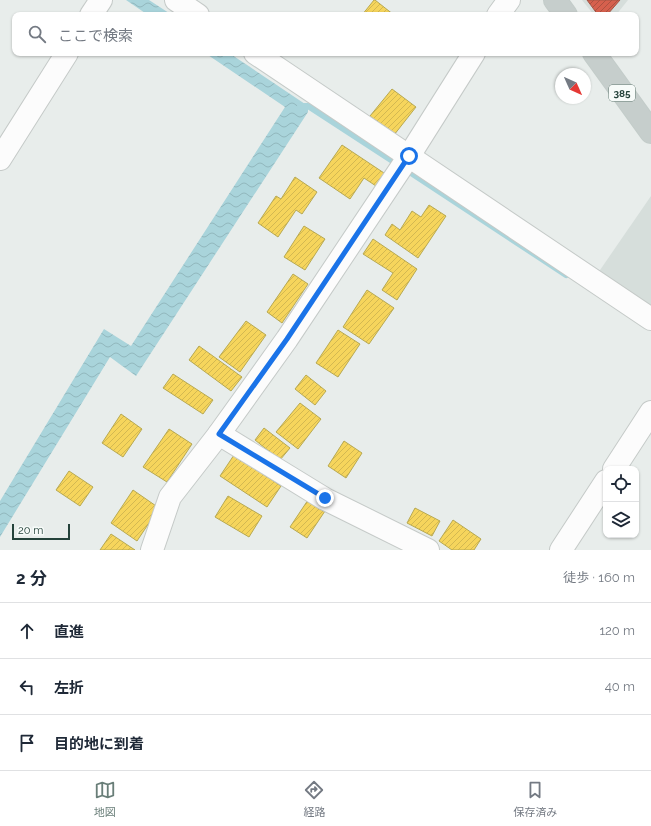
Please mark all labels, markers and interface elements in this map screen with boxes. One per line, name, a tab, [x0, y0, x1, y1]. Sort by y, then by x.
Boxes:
search box	[12, 12, 639, 56]
icon: search	[26, 23, 48, 45]
text: ここで検索	[58, 27, 133, 45]
north arrow	[555, 68, 591, 104]
road number: 385	[609, 85, 635, 101]
route start	[400, 147, 418, 165]
map controls	[603, 466, 639, 538]
button: locate	[603, 466, 639, 502]
route end	[316, 489, 334, 507]
button: layers	[603, 502, 639, 538]
scale bar	[12, 522, 70, 541]
text: 20 m	[18, 524, 43, 537]
text: 2 分	[16, 568, 47, 588]
text: 徒歩 · 160 m	[563, 570, 635, 585]
icon: ahead	[16, 620, 38, 642]
text: 直進	[54, 623, 84, 641]
text: 120 m	[599, 623, 635, 638]
icon: left	[16, 676, 38, 698]
text: 左折	[54, 679, 84, 697]
text: 40 m	[605, 679, 635, 694]
icon: arrive	[16, 732, 38, 754]
text: 目的地に到着	[54, 735, 144, 753]
tab: 地図	[94, 779, 116, 819]
tab: 経路	[303, 779, 325, 819]
tab: 保存済み	[513, 779, 557, 819]

